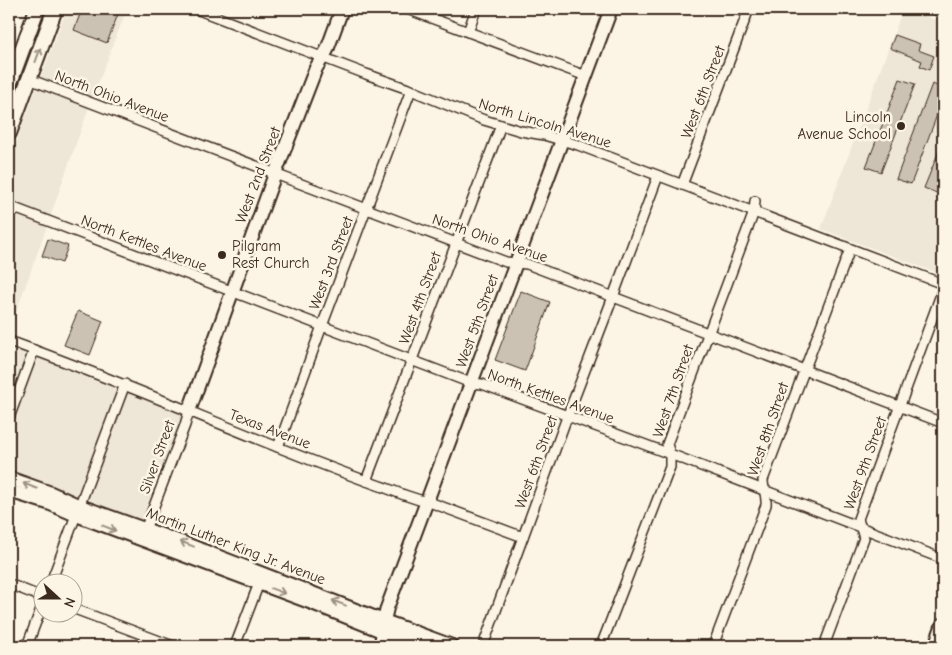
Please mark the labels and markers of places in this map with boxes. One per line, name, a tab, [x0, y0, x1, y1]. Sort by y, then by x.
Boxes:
place label: Lincoln Avenue School	[798, 108, 891, 143]
marker: Lincoln Avenue School	[895, 120, 907, 132]
place label: Pilgram Rest Church	[232, 237, 310, 272]
marker: Pilgram Rest Church	[216, 249, 228, 261]

